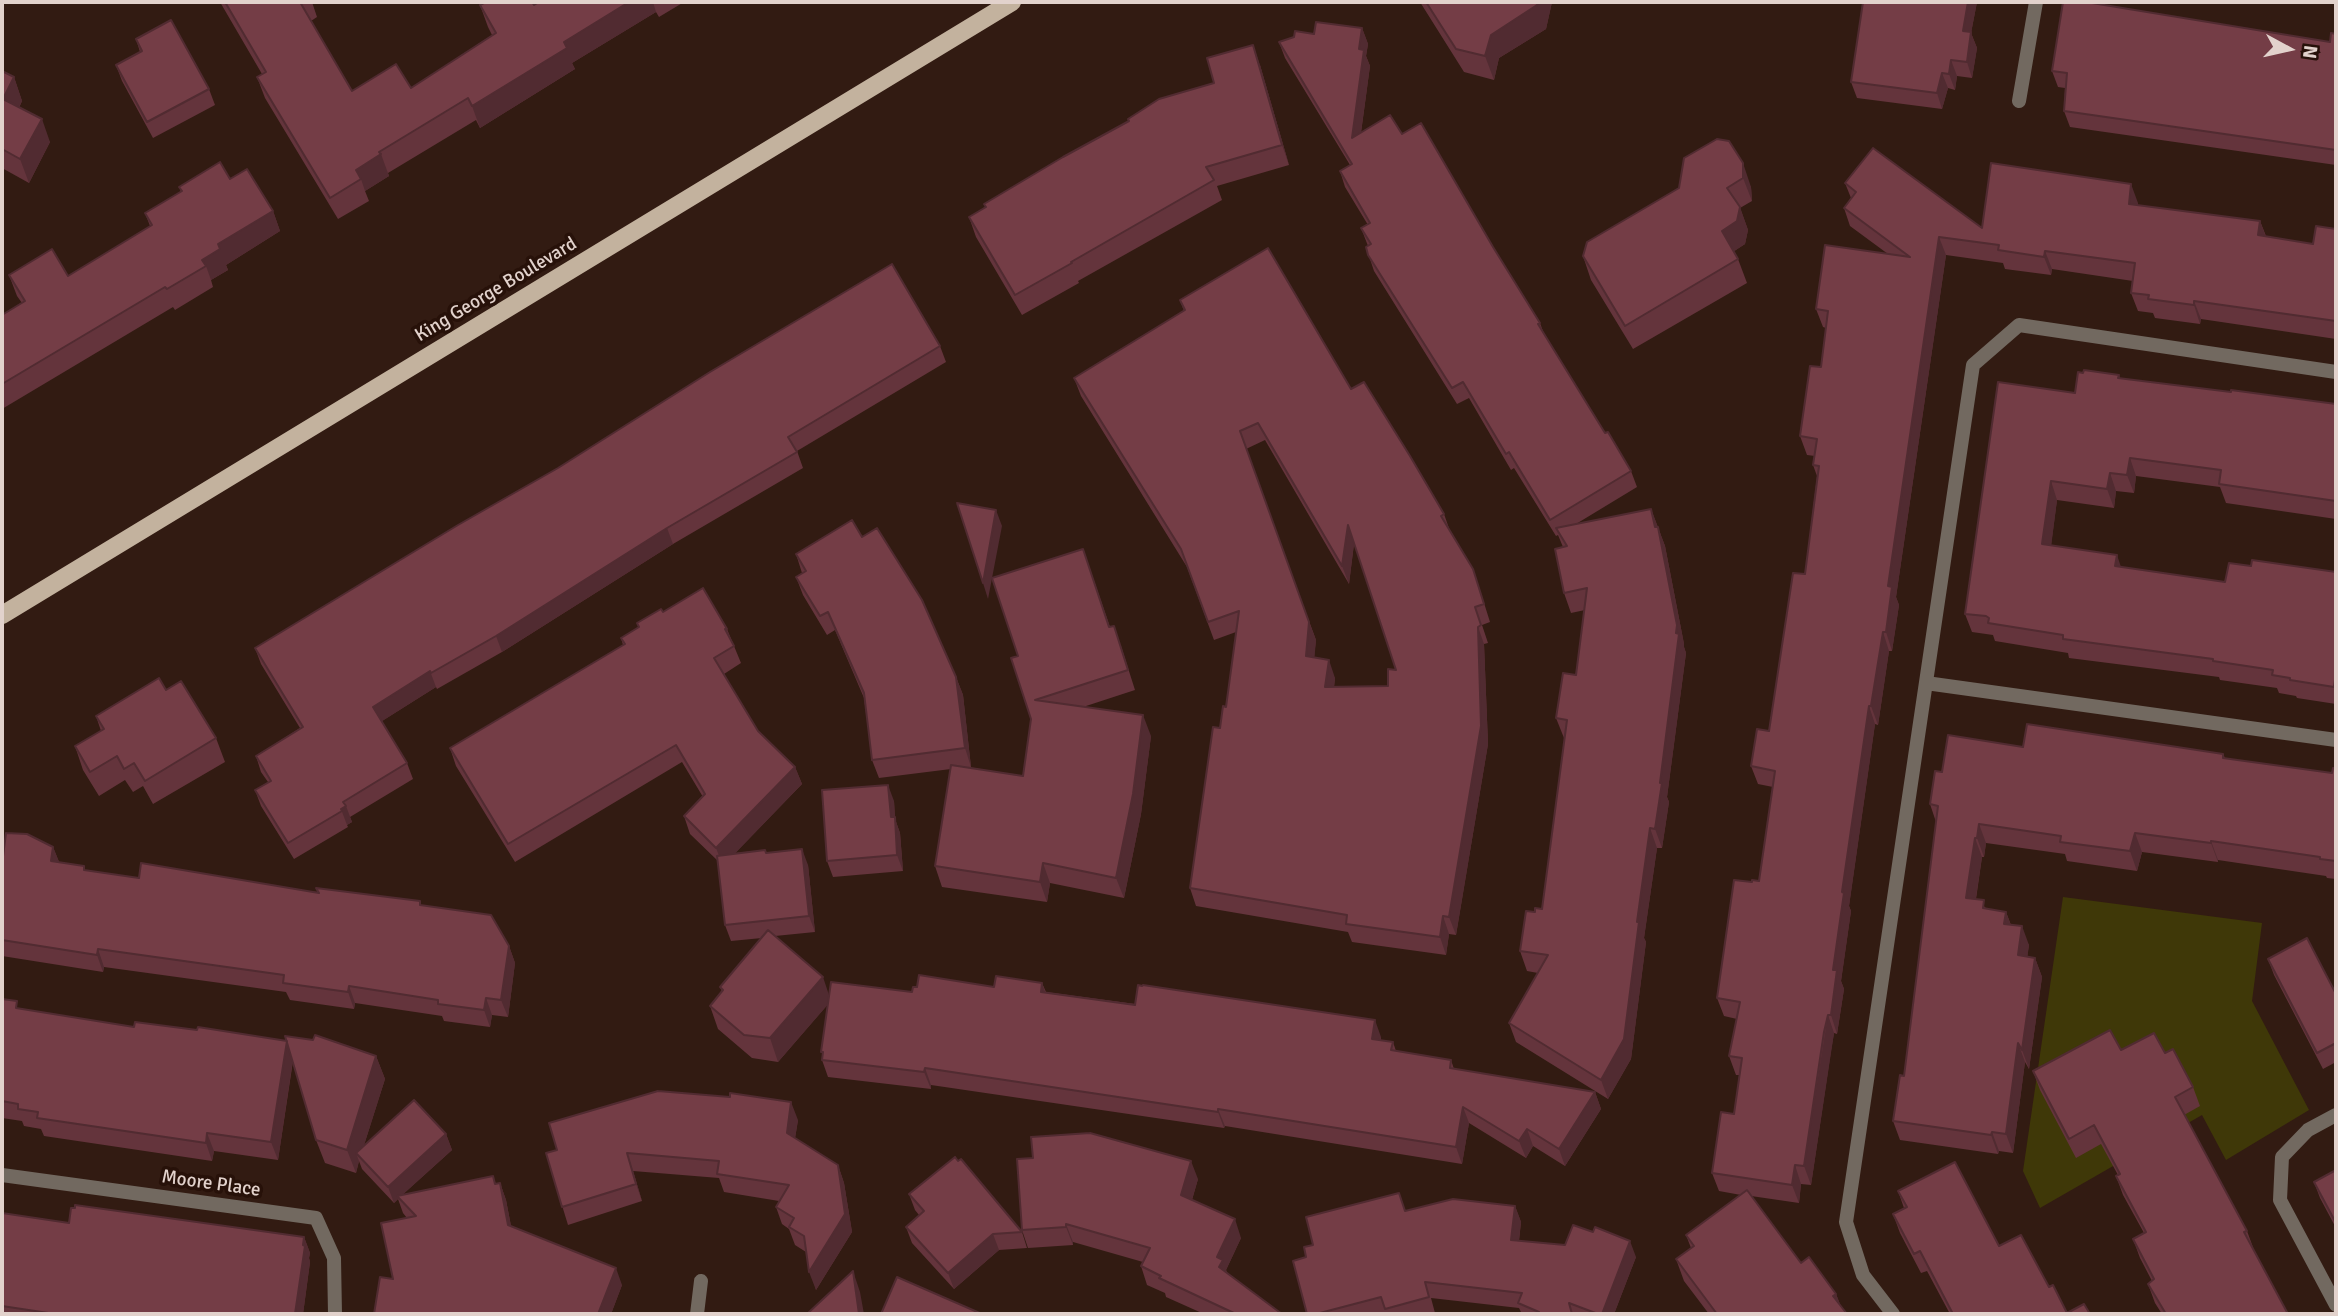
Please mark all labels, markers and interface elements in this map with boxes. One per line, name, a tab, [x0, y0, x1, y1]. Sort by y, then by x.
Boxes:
north arrow	[2254, 14, 2324, 84]
text: N	[2297, 44, 2323, 60]
street label: King George Boulevard	[411, 233, 581, 347]
street label: Moore Place	[160, 1166, 262, 1202]

